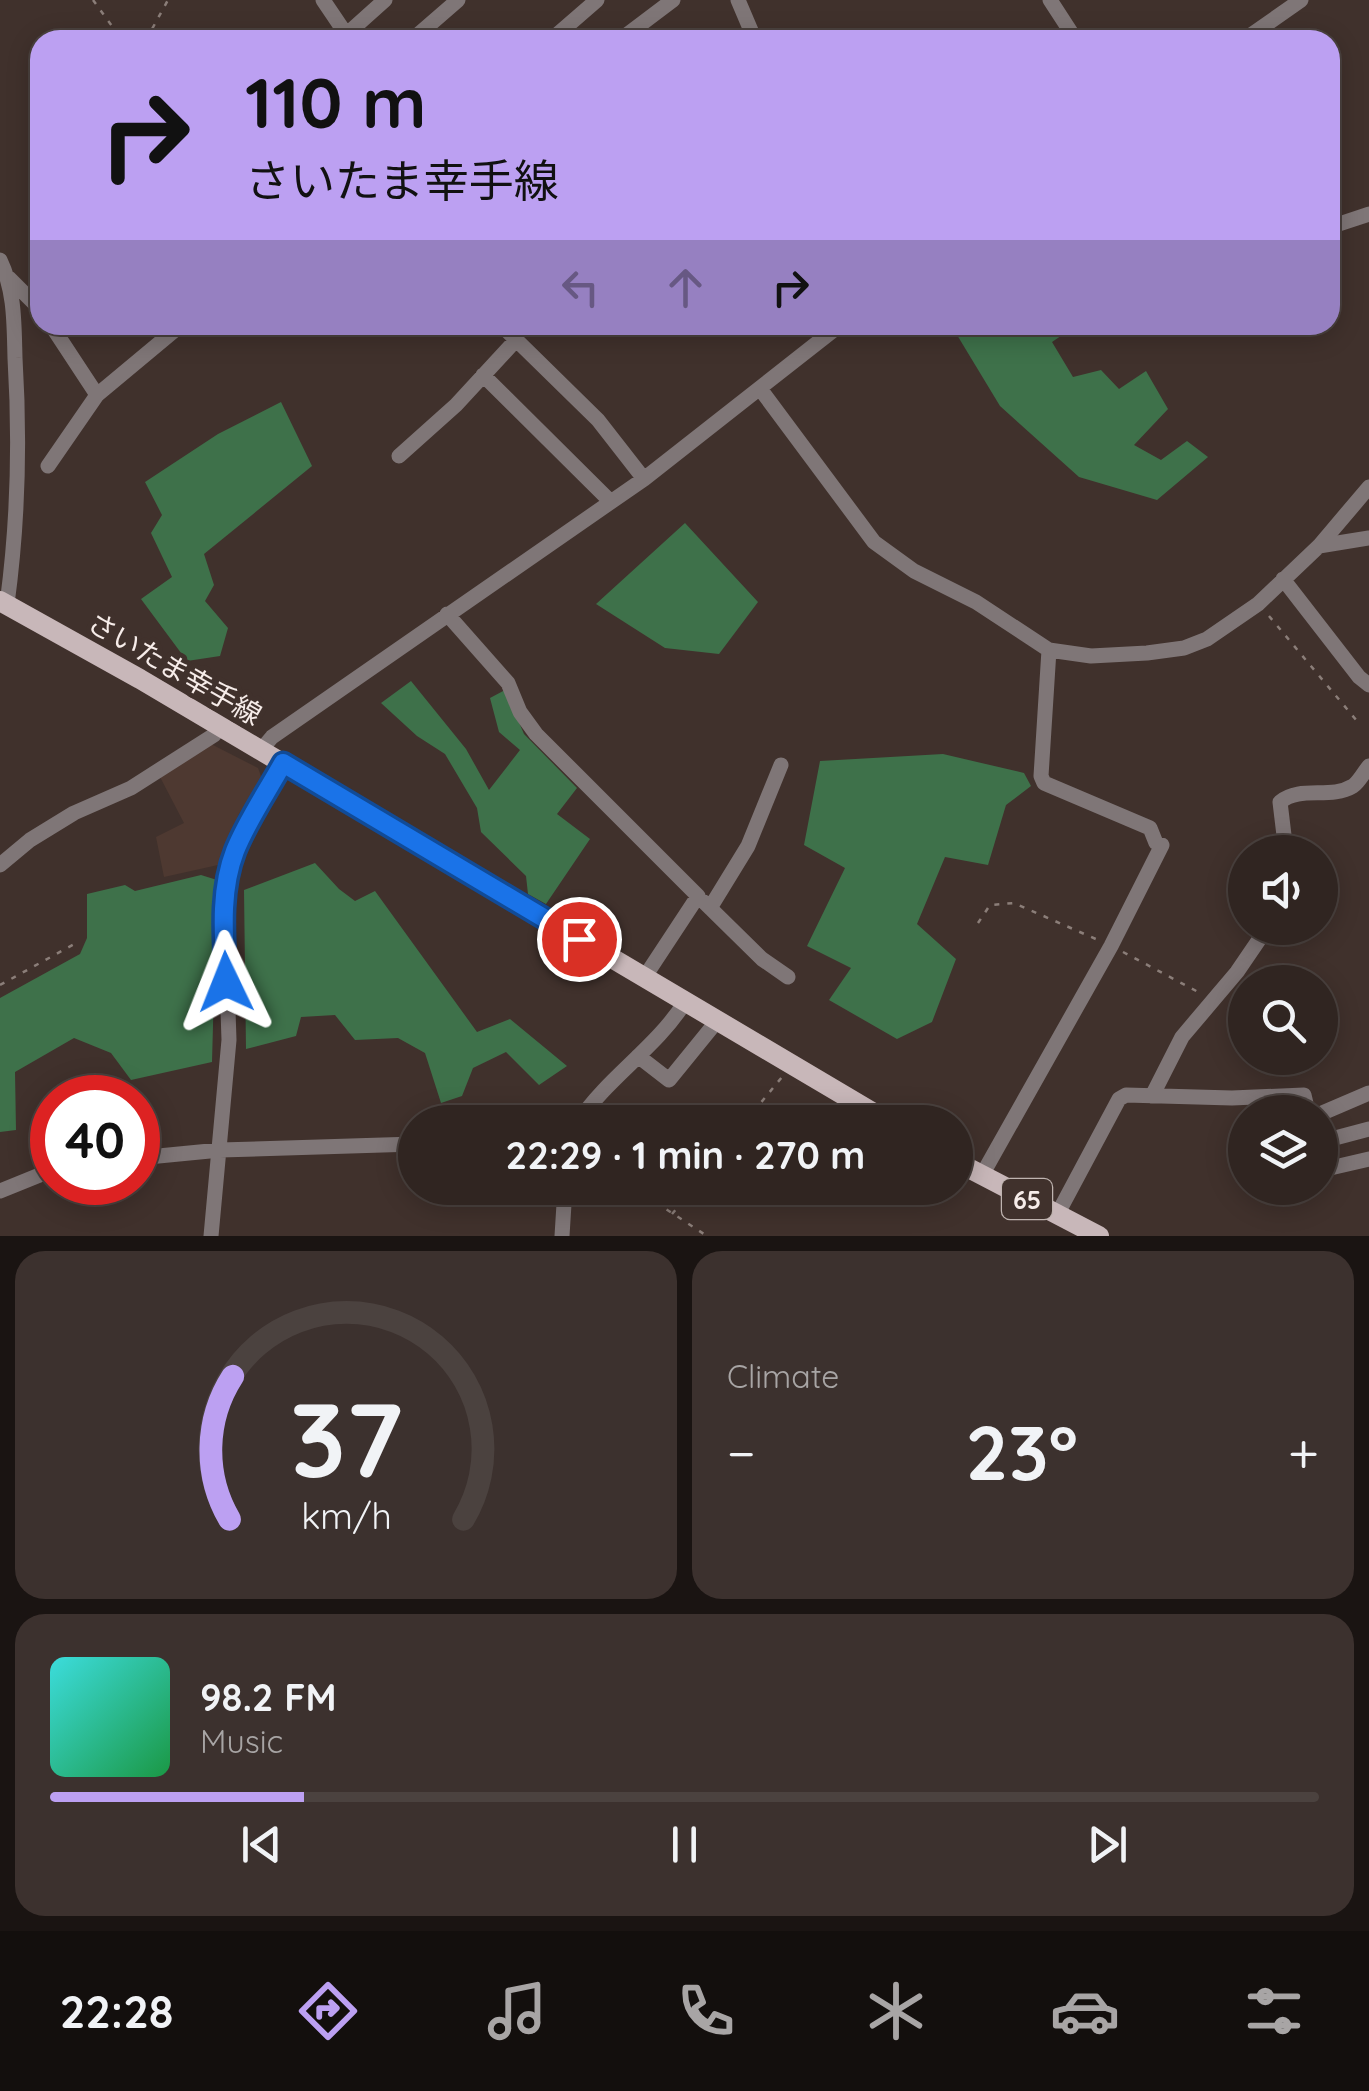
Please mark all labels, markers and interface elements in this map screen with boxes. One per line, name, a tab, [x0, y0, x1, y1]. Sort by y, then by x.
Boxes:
text: 110 m	[245, 58, 427, 146]
icon: right	[80, 70, 210, 200]
text: さいたま幸手線	[245, 152, 559, 208]
icon: left	[553, 260, 608, 315]
icon: ahead	[658, 260, 713, 315]
icon: right	[763, 260, 818, 315]
street label: さいたま幸手線	[82, 604, 268, 732]
map controls	[1228, 835, 1338, 1205]
button: sound	[1228, 835, 1338, 945]
pin	[537, 897, 622, 982]
icon: arrive	[552, 912, 607, 967]
position arrow	[174, 930, 278, 1034]
button: search	[1228, 965, 1338, 1075]
speed limit sign: 40	[30, 1075, 160, 1205]
button: layers	[1228, 1095, 1338, 1205]
text: 22:29 · 1 min · 270 m	[506, 1131, 865, 1179]
road number: 65	[1002, 1179, 1052, 1219]
text: Climate	[727, 1356, 839, 1396]
text: 37	[290, 1373, 402, 1503]
text: 23°	[966, 1405, 1078, 1499]
text: −	[727, 1418, 756, 1487]
text: +	[1288, 1418, 1319, 1487]
text: km/h	[301, 1493, 391, 1538]
text: 98.2 FM	[200, 1673, 337, 1721]
text: Music	[200, 1721, 283, 1761]
icon: previous	[234, 1817, 289, 1872]
icon: pause	[657, 1817, 712, 1872]
icon: next	[1080, 1817, 1135, 1872]
icon: directions	[293, 1976, 363, 2046]
icon: music	[482, 1976, 552, 2046]
icon: phone	[671, 1976, 741, 2046]
icon: climate	[861, 1976, 931, 2046]
icon: car	[1050, 1976, 1120, 2046]
icon: filters	[1239, 1976, 1309, 2046]
text: 22:28	[60, 1983, 173, 2039]

